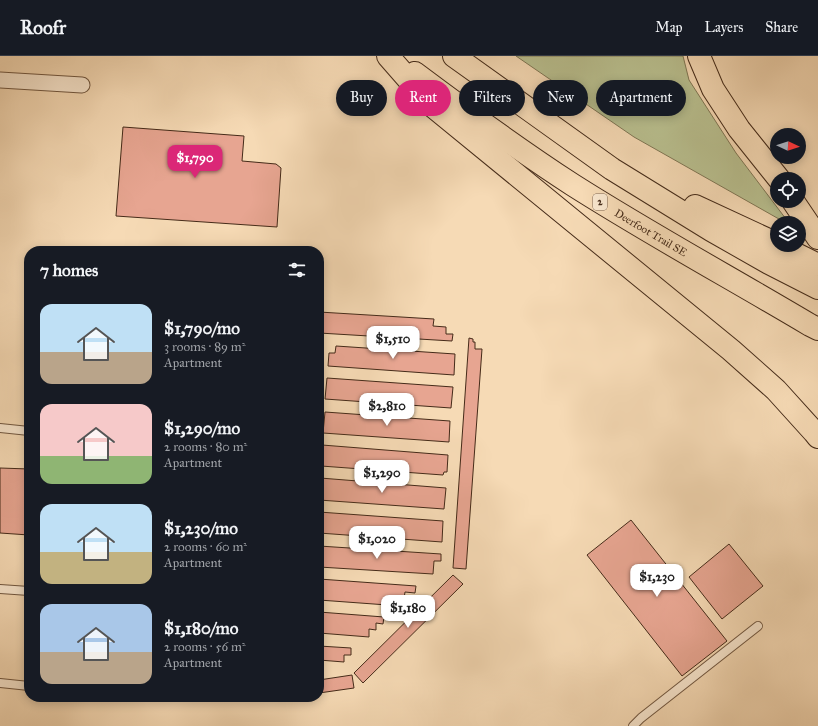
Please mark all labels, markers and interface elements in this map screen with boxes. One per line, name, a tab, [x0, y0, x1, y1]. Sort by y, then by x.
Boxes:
text: Roofr	[20, 16, 66, 39]
text: Map	[655, 19, 683, 36]
text: Layers	[705, 19, 743, 36]
text: Share	[765, 19, 798, 36]
chip: Buy	[336, 80, 387, 116]
chip: Rent	[395, 80, 451, 116]
chip: Filters	[459, 80, 525, 116]
chip: New	[533, 80, 588, 116]
chip: Apartment	[596, 80, 686, 116]
north arrow	[770, 128, 806, 164]
map controls	[770, 128, 806, 252]
pin: $1,790	[162, 145, 228, 179]
text: $1,790	[176, 150, 214, 166]
button: locate	[770, 172, 806, 208]
road number: 2	[593, 194, 607, 210]
street label: Deerfoot Trail SE	[612, 206, 690, 259]
button: layers	[770, 216, 806, 252]
icon: filters	[286, 259, 308, 281]
text: 7 homes	[40, 260, 98, 281]
text: $1,790/mo	[164, 318, 240, 339]
icon: home	[72, 320, 120, 368]
pin: $1,510	[360, 326, 426, 360]
text: $1,510	[376, 331, 410, 347]
text: 3 rooms · 89 m²	[164, 339, 246, 355]
text: Apartment	[164, 355, 222, 371]
pin: $2,810	[354, 393, 420, 427]
text: $2,810	[368, 398, 406, 414]
text: $1,290/mo	[164, 418, 240, 439]
icon: home	[72, 420, 120, 468]
text: 2 rooms · 80 m²	[164, 439, 247, 455]
text: Apartment	[164, 455, 222, 471]
pin: $1,290	[349, 460, 415, 494]
text: $1,290	[363, 465, 401, 481]
text: $1,230/mo	[164, 518, 238, 539]
icon: home	[72, 520, 120, 568]
pin: $1,020	[344, 526, 410, 560]
text: $1,020	[358, 531, 396, 547]
text: 2 rooms · 60 m²	[164, 539, 247, 555]
text: Apartment	[164, 555, 222, 571]
pin: $1,230	[624, 564, 690, 598]
text: $1,230	[639, 569, 675, 585]
pin: $1,180	[375, 595, 441, 629]
text: $1,180	[390, 600, 426, 616]
text: $1,180/mo	[164, 618, 238, 639]
icon: home	[72, 620, 120, 668]
text: 2 rooms · 56 m²	[164, 639, 246, 655]
text: Apartment	[164, 655, 222, 671]

